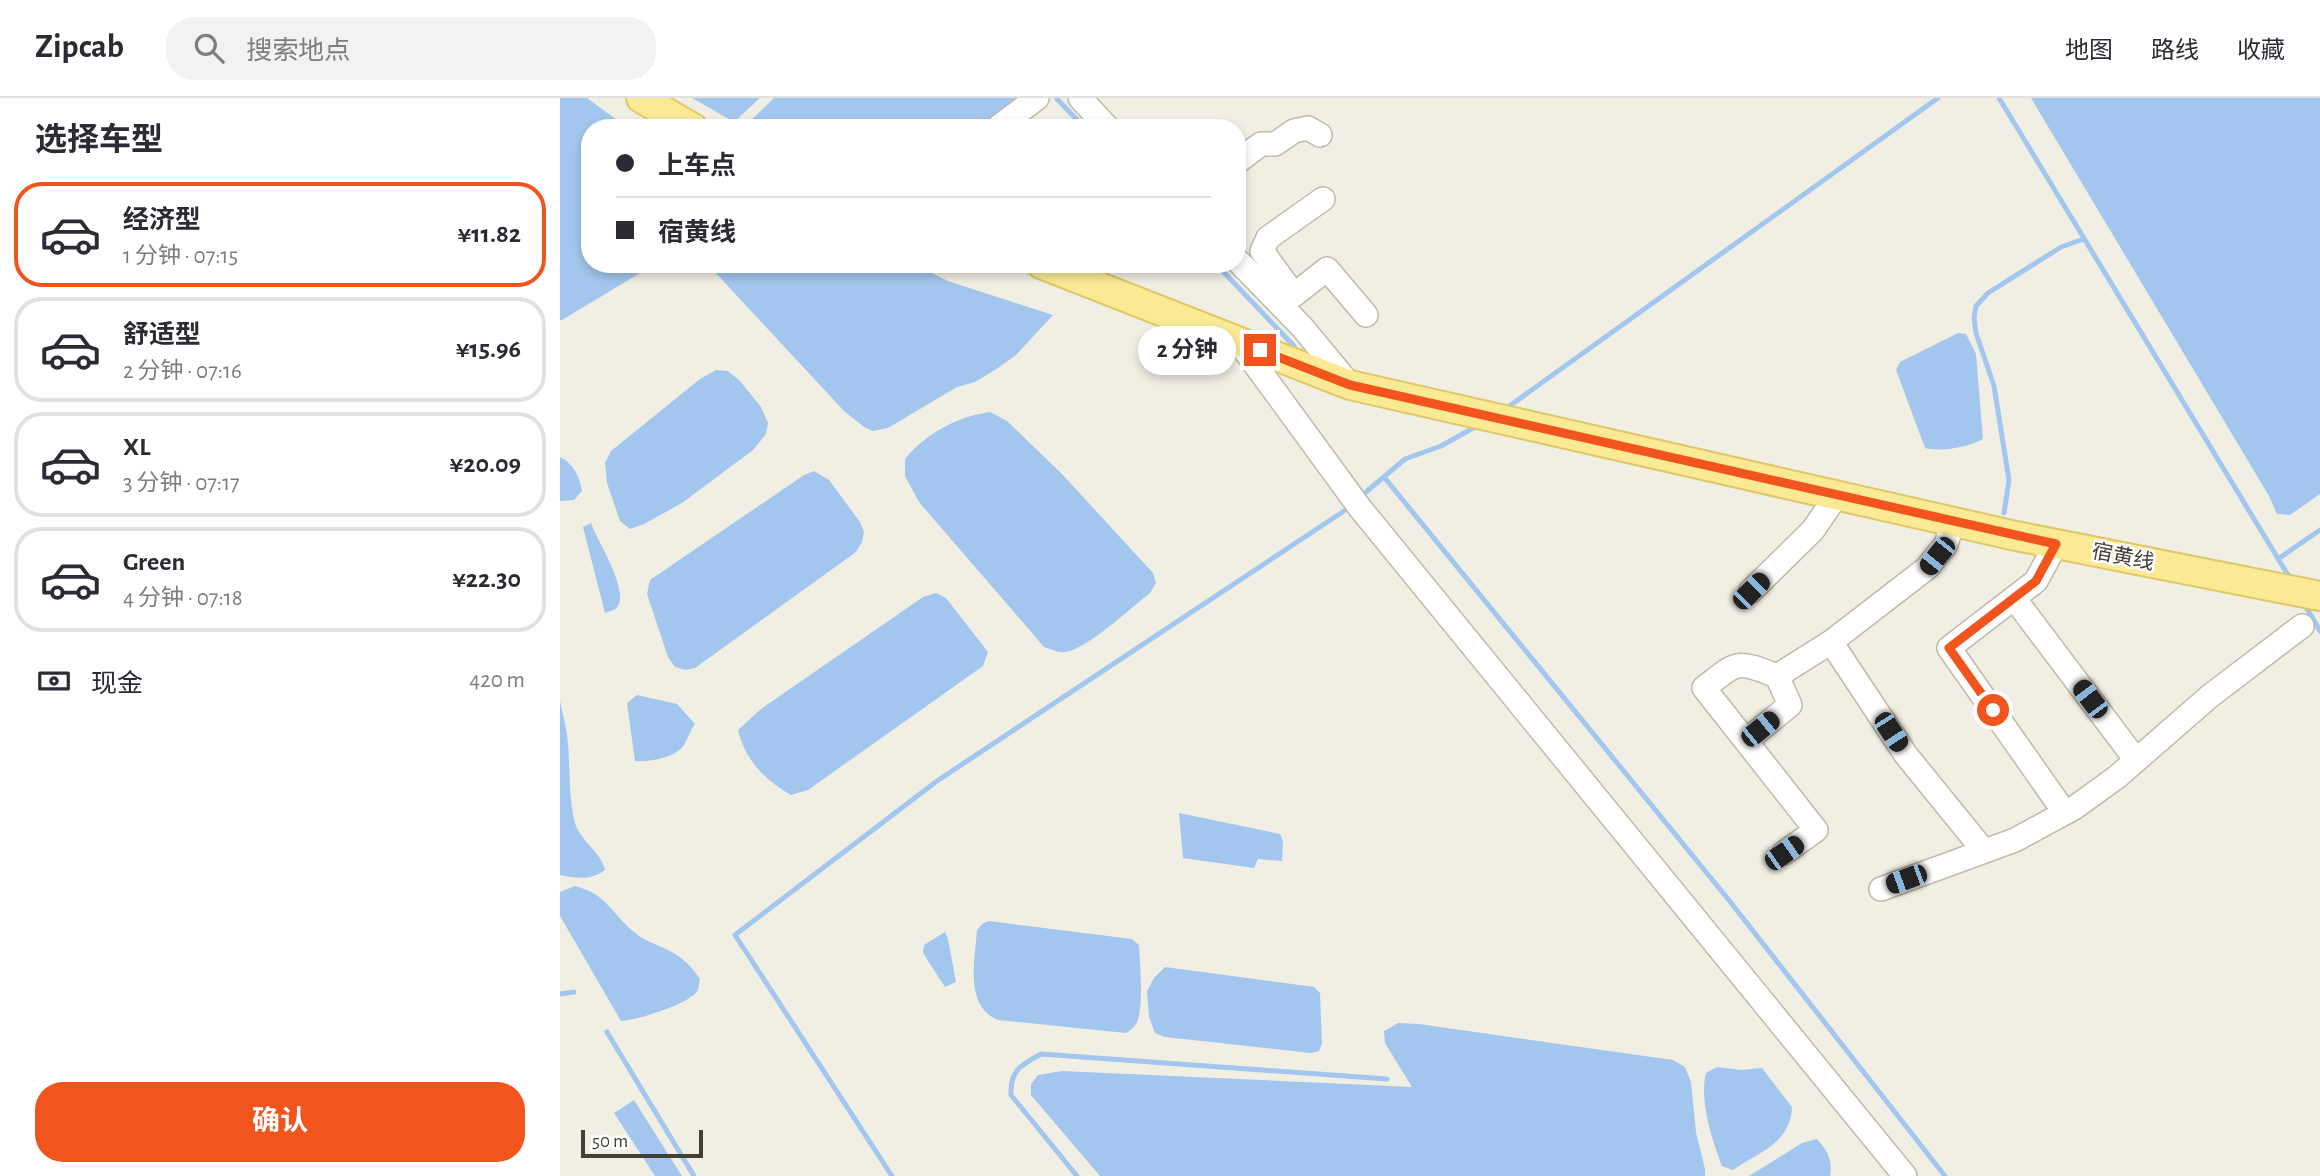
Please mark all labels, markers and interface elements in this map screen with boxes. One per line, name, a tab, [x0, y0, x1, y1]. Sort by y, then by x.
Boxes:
search box	[166, 17, 656, 80]
icon: search	[190, 29, 228, 67]
text: Zipcab	[35, 31, 124, 64]
text: 搜索地点	[246, 38, 350, 64]
text: 地图	[2065, 39, 2113, 63]
text: 路线	[2151, 39, 2199, 63]
text: 收藏	[2237, 39, 2285, 63]
text: 选择车型	[35, 124, 163, 156]
text: 上车点	[658, 153, 736, 179]
icon: car	[39, 203, 102, 266]
text: 经济型	[123, 207, 201, 233]
text: 宿黄线	[658, 220, 736, 246]
text: ¥11.82	[458, 221, 521, 247]
text: 1 分钟 · 07:15	[123, 245, 238, 268]
icon: car	[39, 318, 102, 381]
text: 舒适型	[123, 322, 201, 348]
callout: 2 分钟	[1138, 326, 1236, 374]
route end	[1244, 334, 1276, 366]
text: ¥15.96	[456, 336, 521, 362]
text: 2 分钟	[1157, 339, 1217, 362]
text: 2 分钟 · 07:16	[123, 360, 242, 383]
icon: car	[39, 433, 102, 496]
text: XL	[123, 434, 150, 460]
text: ¥20.09	[449, 451, 521, 477]
text: 3 分钟 · 07:17	[123, 472, 240, 495]
car	[1916, 533, 1959, 579]
street label: 宿黄线	[2090, 540, 2156, 573]
icon: car	[39, 548, 102, 611]
text: Green	[123, 549, 185, 575]
text: ¥22.30	[452, 566, 521, 592]
car	[1729, 569, 1774, 613]
text: 4 分钟 · 07:18	[123, 587, 243, 610]
icon: cash	[35, 662, 73, 700]
text: 420 m	[469, 669, 525, 692]
text: 现金	[91, 671, 143, 697]
car	[2069, 676, 2112, 722]
route start	[1977, 694, 2009, 726]
car	[1738, 708, 1783, 750]
car	[1871, 709, 1912, 755]
car	[1761, 832, 1808, 874]
car	[1883, 862, 1930, 896]
button: 确认	[35, 1082, 525, 1162]
scale bar	[581, 1127, 704, 1159]
text: 50 m	[592, 1132, 628, 1151]

